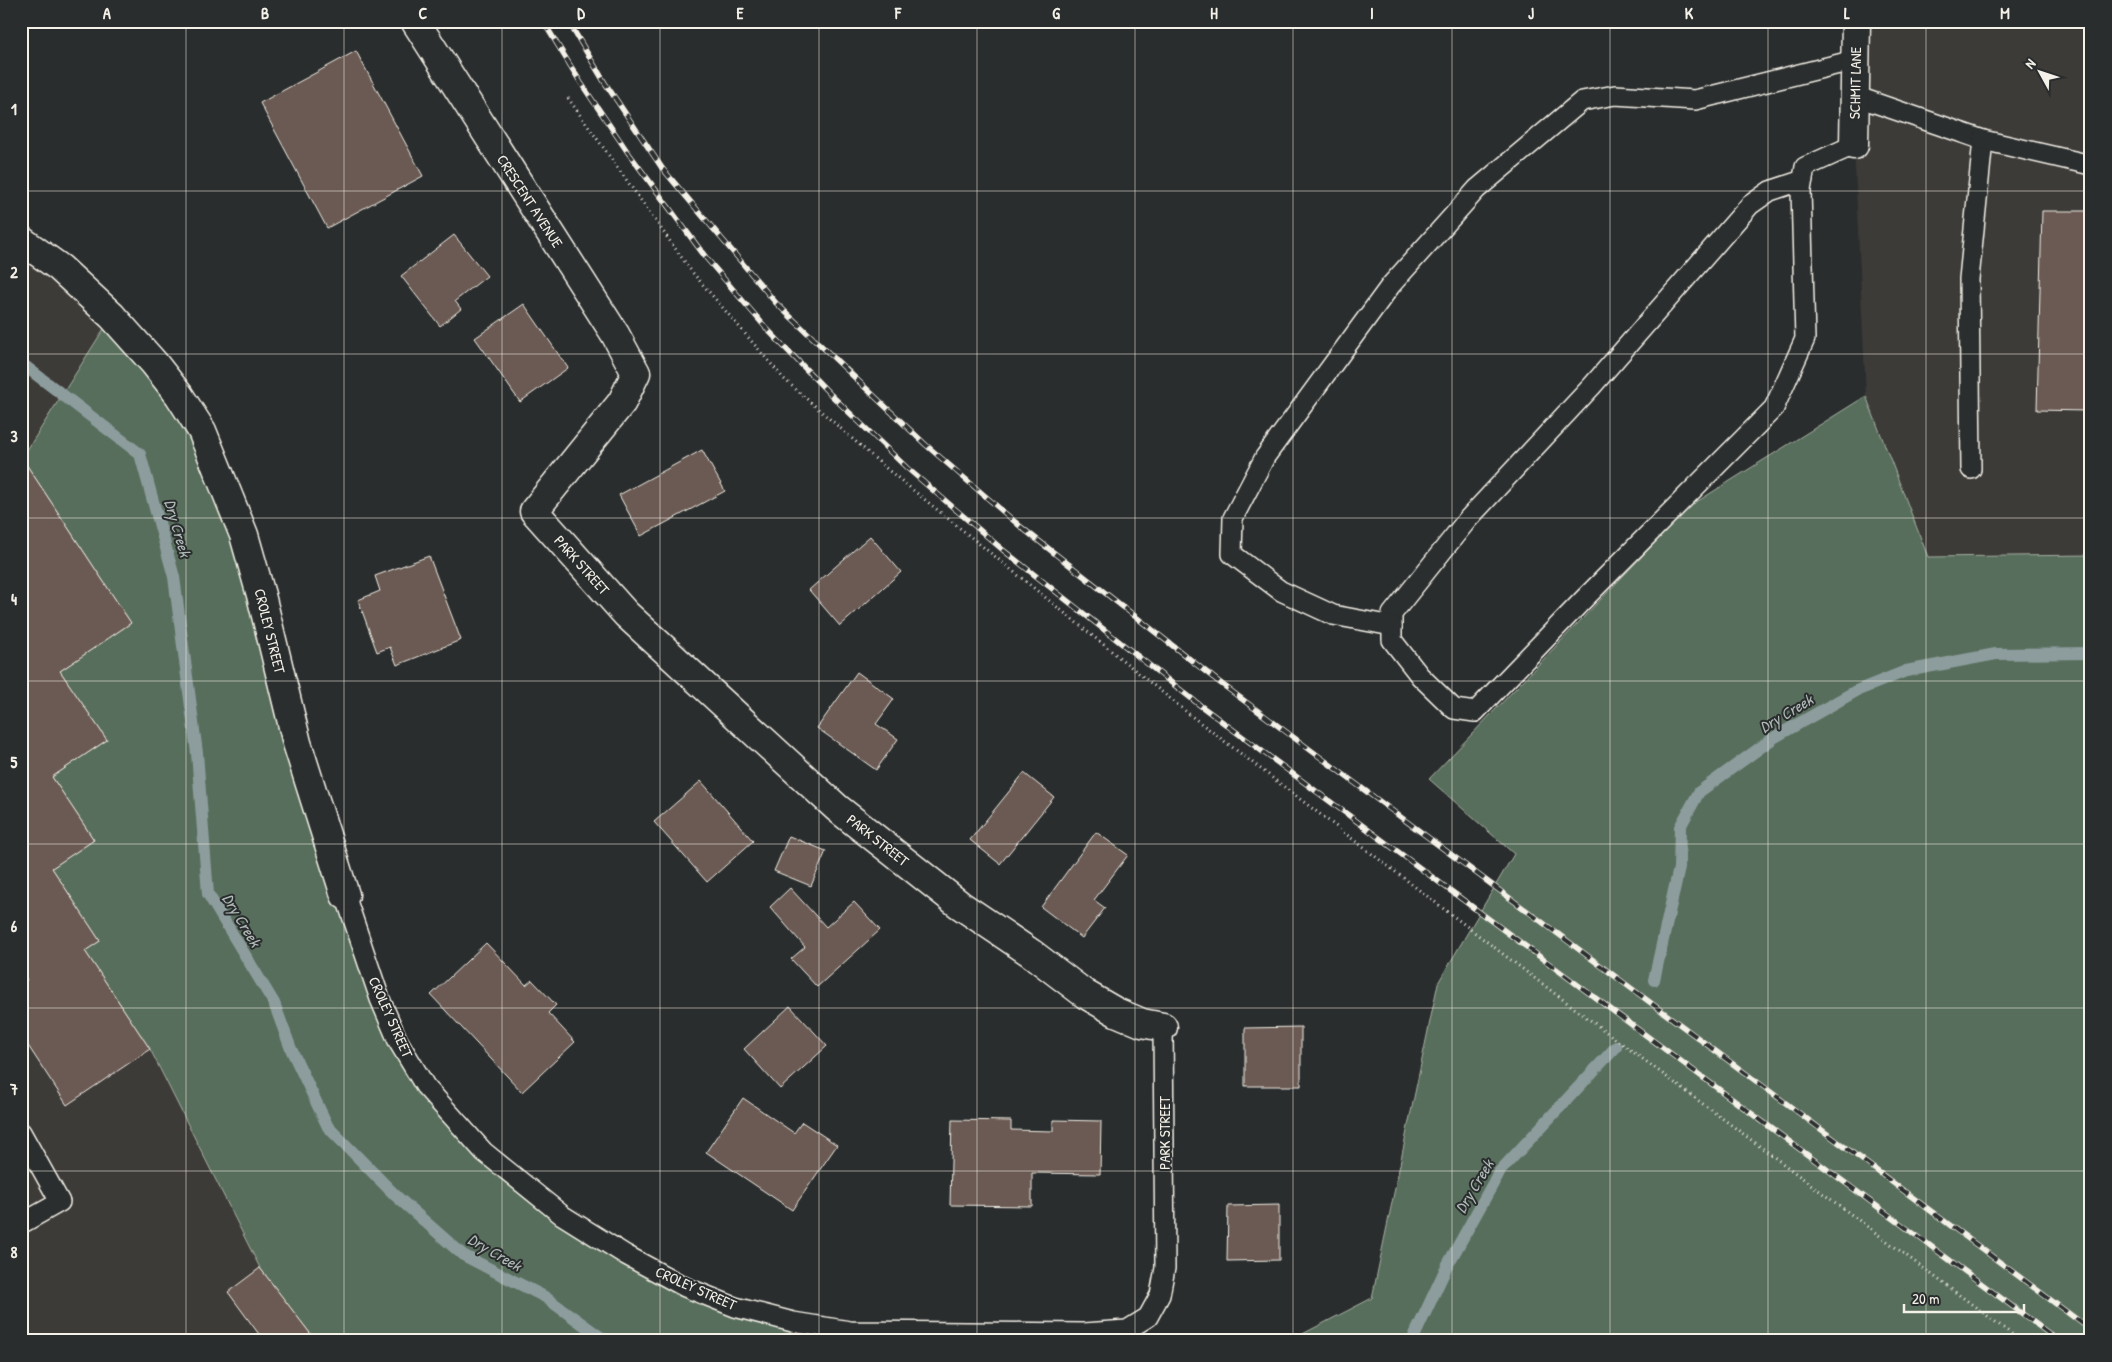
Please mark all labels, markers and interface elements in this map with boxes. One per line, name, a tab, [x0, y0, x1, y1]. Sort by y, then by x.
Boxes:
text: A	[103, 2, 111, 24]
text: B	[261, 2, 269, 24]
text: C	[419, 2, 428, 24]
text: D	[577, 2, 585, 24]
text: E	[736, 2, 744, 24]
text: F	[894, 2, 902, 24]
text: G	[1052, 2, 1060, 24]
text: H	[1210, 2, 1218, 24]
text: I	[1370, 2, 1374, 24]
text: J	[1528, 2, 1534, 24]
text: K	[1685, 2, 1694, 24]
text: L	[1844, 2, 1850, 24]
text: M	[2000, 2, 2010, 24]
street label: SCHMIT LANE	[1844, 46, 1866, 119]
north arrow	[2014, 48, 2064, 98]
text: N	[2020, 54, 2040, 72]
text: 1	[11, 98, 17, 120]
street label: CRESCENT AVENUE	[492, 150, 568, 252]
text: 2	[10, 261, 18, 283]
text: 3	[10, 425, 18, 447]
water label: Dry Creek	[159, 497, 197, 560]
street label: PARK STREET	[550, 531, 615, 600]
street label: CROLEY STREET	[249, 586, 291, 677]
text: 4	[11, 588, 17, 610]
water label: Dry Creek	[1755, 688, 1818, 737]
text: 5	[11, 751, 18, 773]
street label: PARK STREET	[843, 809, 914, 872]
water label: Dry Creek	[218, 889, 267, 952]
text: 6	[11, 915, 18, 937]
street label: CROLEY STREET	[364, 973, 419, 1062]
text: 7	[9, 1078, 18, 1100]
street label: PARK STREET	[1154, 1095, 1175, 1170]
water label: Dry Creek	[1450, 1154, 1499, 1217]
water label: Dry Creek	[464, 1228, 527, 1277]
text: 8	[11, 1241, 18, 1263]
street label: CROLEY STREET	[652, 1261, 741, 1316]
scale bar	[1904, 1282, 2024, 1314]
text: 20 m	[1912, 1288, 1939, 1309]

